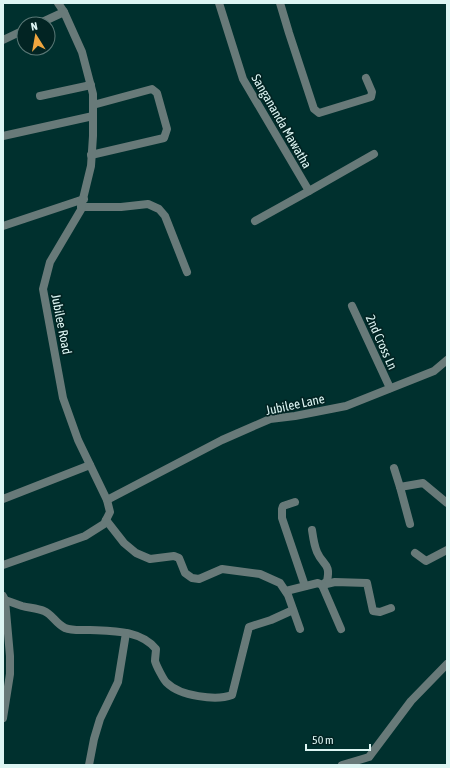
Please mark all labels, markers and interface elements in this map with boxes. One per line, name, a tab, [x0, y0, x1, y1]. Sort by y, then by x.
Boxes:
north arrow	[16, 16, 56, 56]
text: N	[30, 20, 38, 33]
street label: Sangananda Mawatha	[248, 71, 315, 171]
street label: Jubilee Road	[48, 293, 75, 356]
street label: 2nd Cross Ln	[363, 312, 400, 372]
street label: Jubilee Lane	[264, 391, 326, 418]
scale bar	[306, 726, 370, 752]
text: 50 m	[312, 733, 334, 747]

